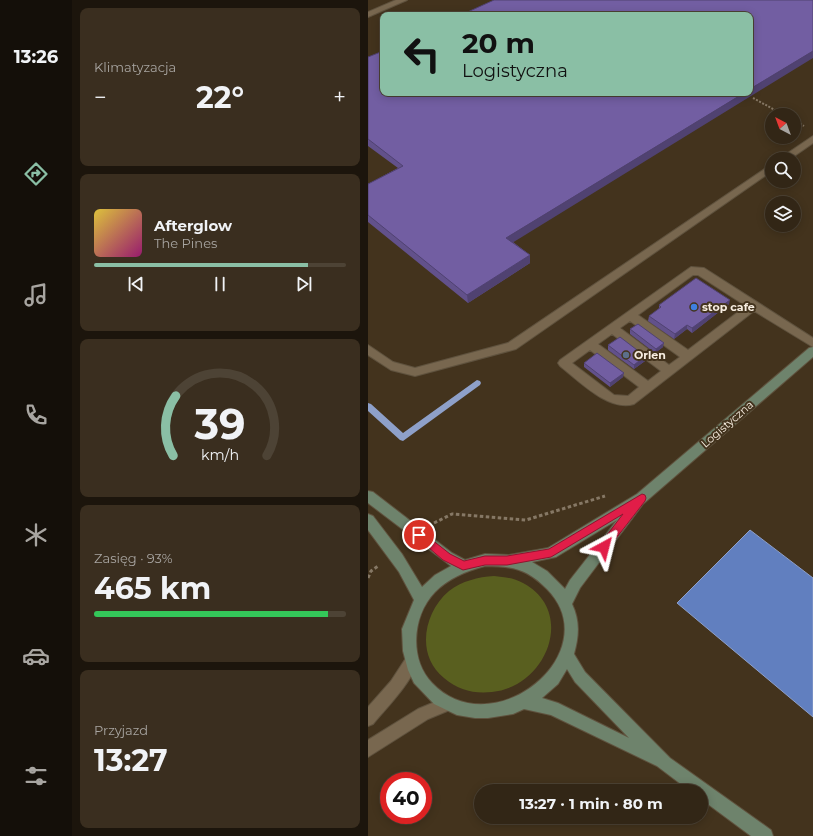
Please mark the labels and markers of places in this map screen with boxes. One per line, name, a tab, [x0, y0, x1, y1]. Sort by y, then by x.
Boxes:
place label: stop cafe	[702, 300, 755, 314]
marker: stop cafe	[689, 302, 699, 312]
place label: Orlen	[634, 348, 666, 362]
marker: Orlen	[621, 350, 631, 360]
pin	[402, 518, 436, 552]

